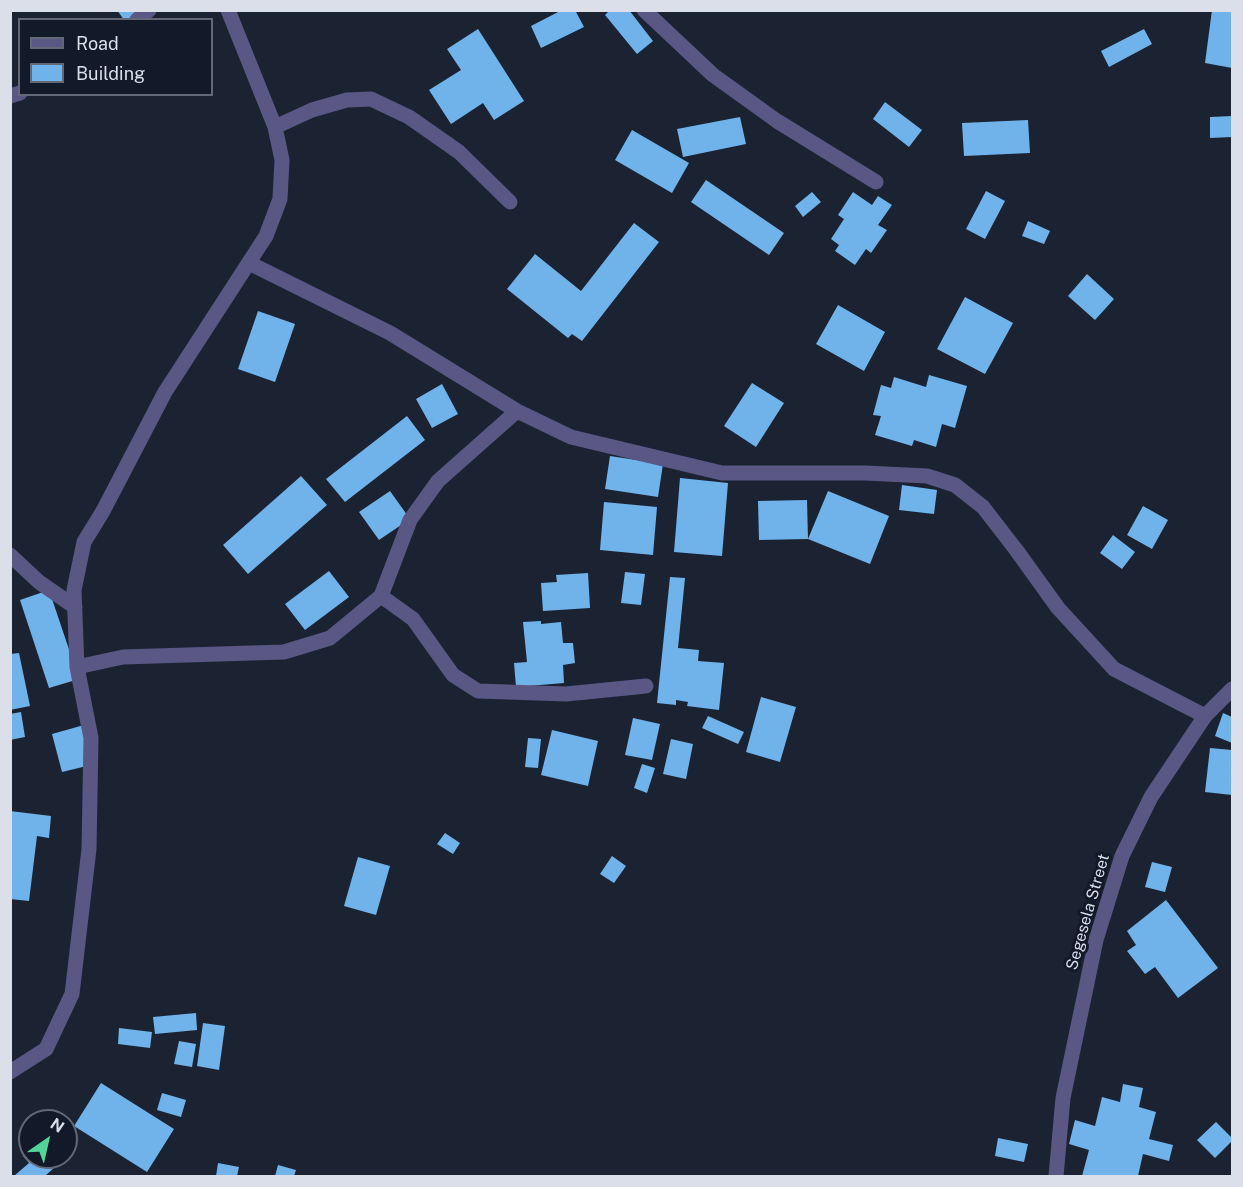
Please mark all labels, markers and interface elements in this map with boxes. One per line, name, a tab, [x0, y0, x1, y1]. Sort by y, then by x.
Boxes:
legend	[18, 18, 213, 96]
text: Road	[76, 33, 119, 54]
text: Building	[76, 63, 145, 84]
street label: Segesela Street	[1062, 852, 1114, 972]
north arrow	[18, 1109, 78, 1169]
text: N	[47, 1114, 68, 1137]

